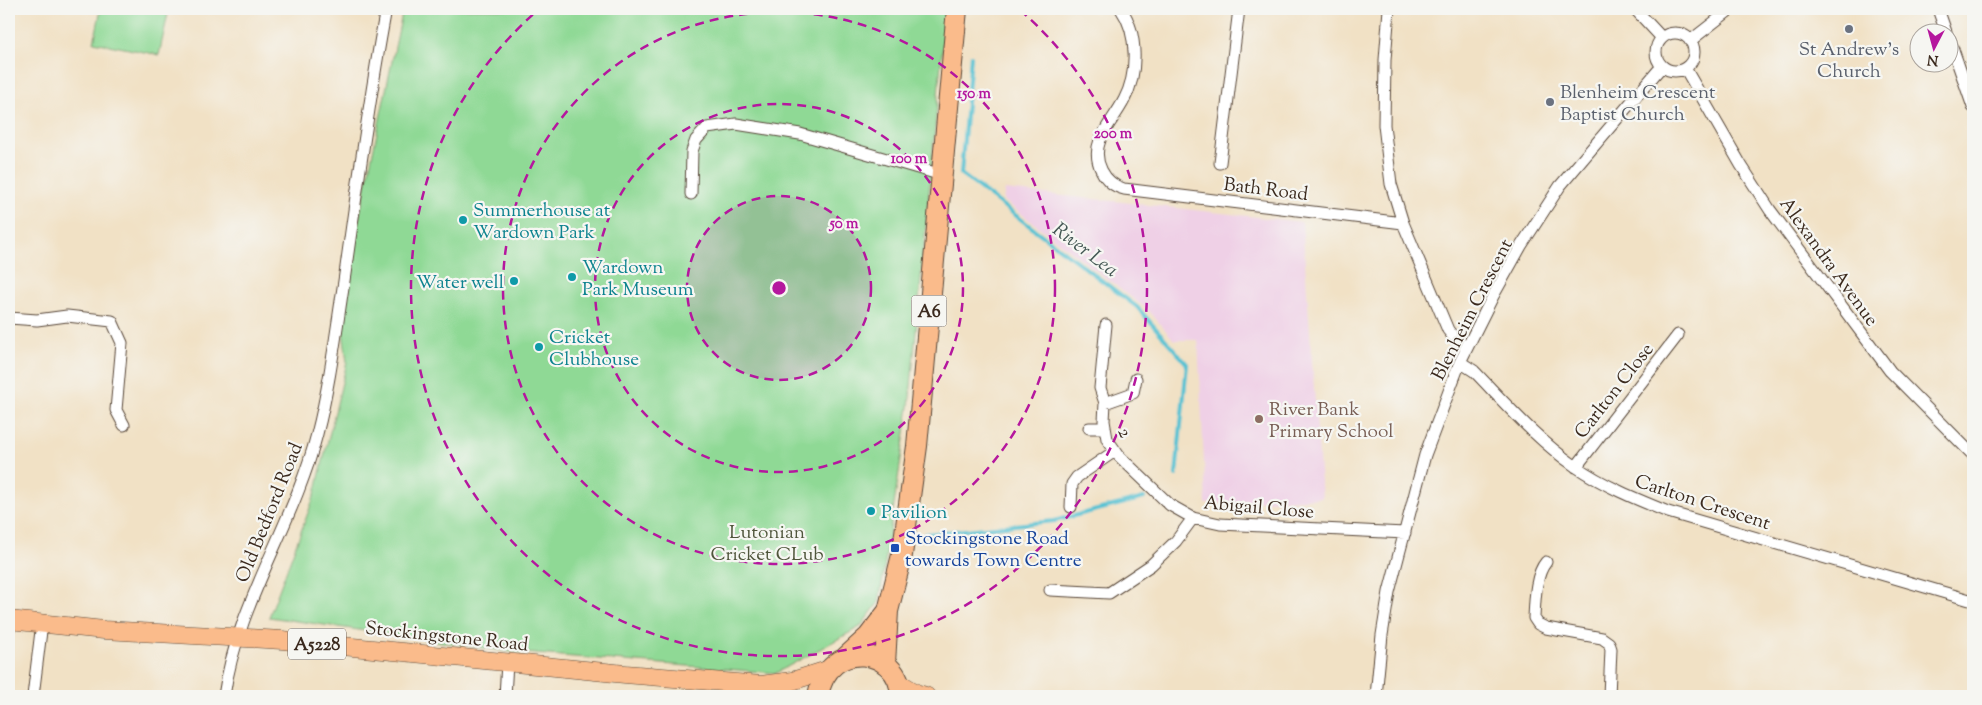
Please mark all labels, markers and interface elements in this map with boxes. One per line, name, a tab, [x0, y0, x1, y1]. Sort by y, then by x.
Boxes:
north arrow	[1910, 22, 1960, 72]
marker: St Andrew's Church	[1843, 23, 1855, 35]
place label: St Andrew's Church	[1799, 37, 1899, 86]
text: N	[1926, 48, 1939, 69]
place label: Blenheim Crescent Baptist Church	[1560, 80, 1716, 129]
text: 150 m	[957, 84, 991, 105]
marker: Blenheim Crescent Baptist Church	[1544, 96, 1556, 108]
text: 200 m	[1094, 124, 1133, 145]
text: 100 m	[891, 149, 928, 170]
street label: Bath Road	[1222, 172, 1310, 209]
street label: Alexandra Avenue	[1772, 192, 1884, 333]
place label: Summerhouse at Wardown Park	[473, 198, 611, 247]
marker: Summerhouse at Wardown Park	[457, 214, 469, 226]
text: 50 m	[829, 214, 859, 235]
water label: River Lea	[1045, 217, 1123, 285]
street label: Blenheim Crescent	[1426, 234, 1521, 386]
place label: Wardown Park Museum	[582, 255, 694, 304]
place label: Water well	[416, 270, 504, 297]
marker: Wardown Park Museum	[566, 271, 578, 283]
marker: Water well	[508, 275, 520, 287]
centre of rings	[770, 279, 788, 297]
road number: A6	[912, 296, 946, 326]
place label: Cricket Clubhouse	[549, 325, 639, 374]
street label: Carlton Close	[1569, 338, 1661, 445]
marker: Cricket Clubhouse	[533, 341, 545, 353]
place label: River Bank Primary School	[1269, 397, 1394, 446]
marker: River Bank Primary School	[1253, 413, 1265, 425]
street label: 2	[1110, 423, 1138, 443]
street label: Old Bedford Road	[230, 439, 311, 587]
street label: Carlton Crescent	[1631, 469, 1774, 538]
street label: Abigail Close	[1202, 490, 1315, 527]
place label: Pavilion	[881, 500, 948, 527]
marker: Pavilion	[865, 505, 877, 517]
park label: Lutonian Cricket CLub	[710, 520, 824, 569]
place label: Stockingstone Road towards Town Centre	[905, 526, 1082, 575]
marker: Stockingstone Road towards Town Centre	[889, 542, 901, 554]
street label: Stockingstone Road	[364, 616, 530, 659]
road number: A5228	[288, 629, 346, 660]

